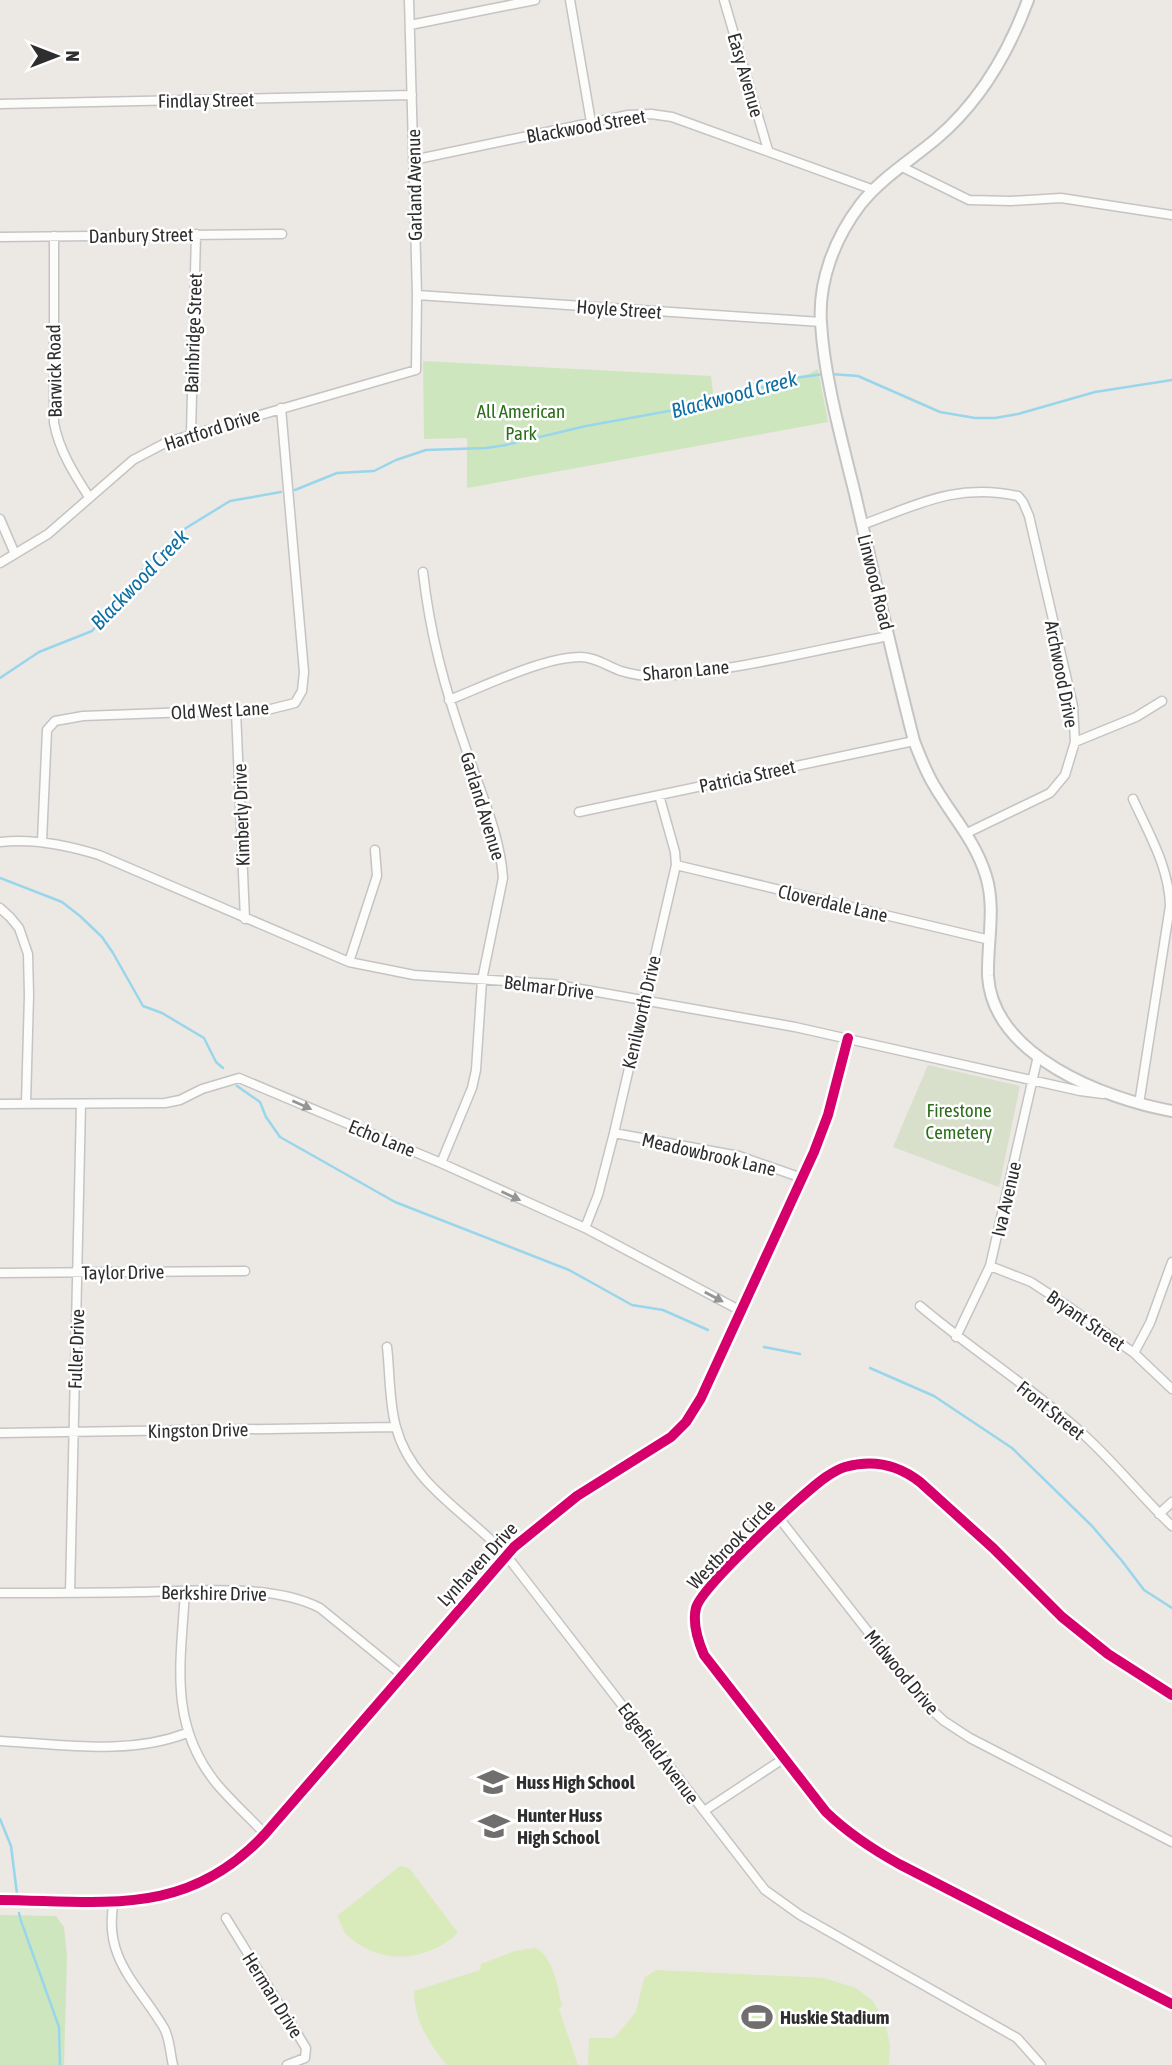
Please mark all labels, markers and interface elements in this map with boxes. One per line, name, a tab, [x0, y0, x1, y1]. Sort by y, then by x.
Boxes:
north arrow	[21, 21, 91, 91]
street label: Easy Avenue	[723, 30, 769, 120]
text: N	[62, 50, 84, 62]
street label: Findlay Street	[158, 88, 254, 112]
street label: Blackwood Street	[525, 105, 647, 147]
street label: Garland Avenue	[402, 129, 426, 241]
street label: Danbury Street	[89, 223, 193, 247]
street label: Bainbridge Street	[180, 273, 206, 393]
street label: Hoyle Street	[576, 295, 662, 323]
street label: Barwick Road	[42, 324, 66, 418]
water label: Blackwood Creek	[668, 365, 801, 422]
park label: All American Park	[477, 400, 565, 444]
street label: Hartford Drive	[162, 403, 262, 455]
water label: Blackwood Creek	[85, 523, 193, 634]
street label: Linwood Road	[853, 532, 899, 632]
street label: Archwood Drive	[1041, 619, 1083, 729]
street label: Sharon Lane	[642, 655, 730, 685]
street label: Old West Lane	[170, 696, 270, 724]
street label: Garland Avenue	[456, 749, 510, 863]
street label: Patricia Street	[697, 755, 797, 797]
street label: Kimberly Drive	[228, 763, 254, 867]
street label: Cloverdale Lane	[776, 880, 890, 926]
street label: Kenilworth Drive	[617, 953, 665, 1071]
street label: Belmar Drive	[503, 971, 595, 1003]
one-way arrow	[292, 1099, 313, 1110]
park label: Firestone Cemetery	[926, 1099, 993, 1143]
street label: Echo Lane	[345, 1115, 419, 1161]
street label: Meadowbrook Lane	[640, 1128, 778, 1180]
street label: Iva Avenue	[987, 1159, 1025, 1239]
one-way arrow	[500, 1191, 521, 1202]
street label: Taylor Drive	[82, 1260, 164, 1284]
street label: Bryant Street	[1043, 1285, 1129, 1355]
one-way arrow	[704, 1291, 724, 1303]
street label: Fuller Drive	[64, 1309, 88, 1389]
street label: Front Street	[1013, 1376, 1089, 1444]
street label: Kingston Drive	[147, 1418, 249, 1442]
street label: Westbrook Circle	[683, 1494, 779, 1594]
street label: Lynhaven Drive	[433, 1517, 521, 1611]
street label: Berkshire Drive	[161, 1581, 267, 1605]
street label: Midwood Drive	[860, 1625, 944, 1719]
street label: Edgefield Avenue	[614, 1698, 704, 1808]
school or university icon: Huss High School	[476, 1765, 510, 1799]
place label: Huss High School	[516, 1771, 636, 1793]
place label: Hunter Huss High School	[517, 1804, 602, 1848]
school or university icon: Hunter Huss High School	[477, 1809, 511, 1843]
street label: Herman Drive	[238, 1948, 308, 2042]
sports icon: Huskie Stadium	[740, 2000, 774, 2034]
place label: Huskie Stadium	[780, 2006, 889, 2028]

